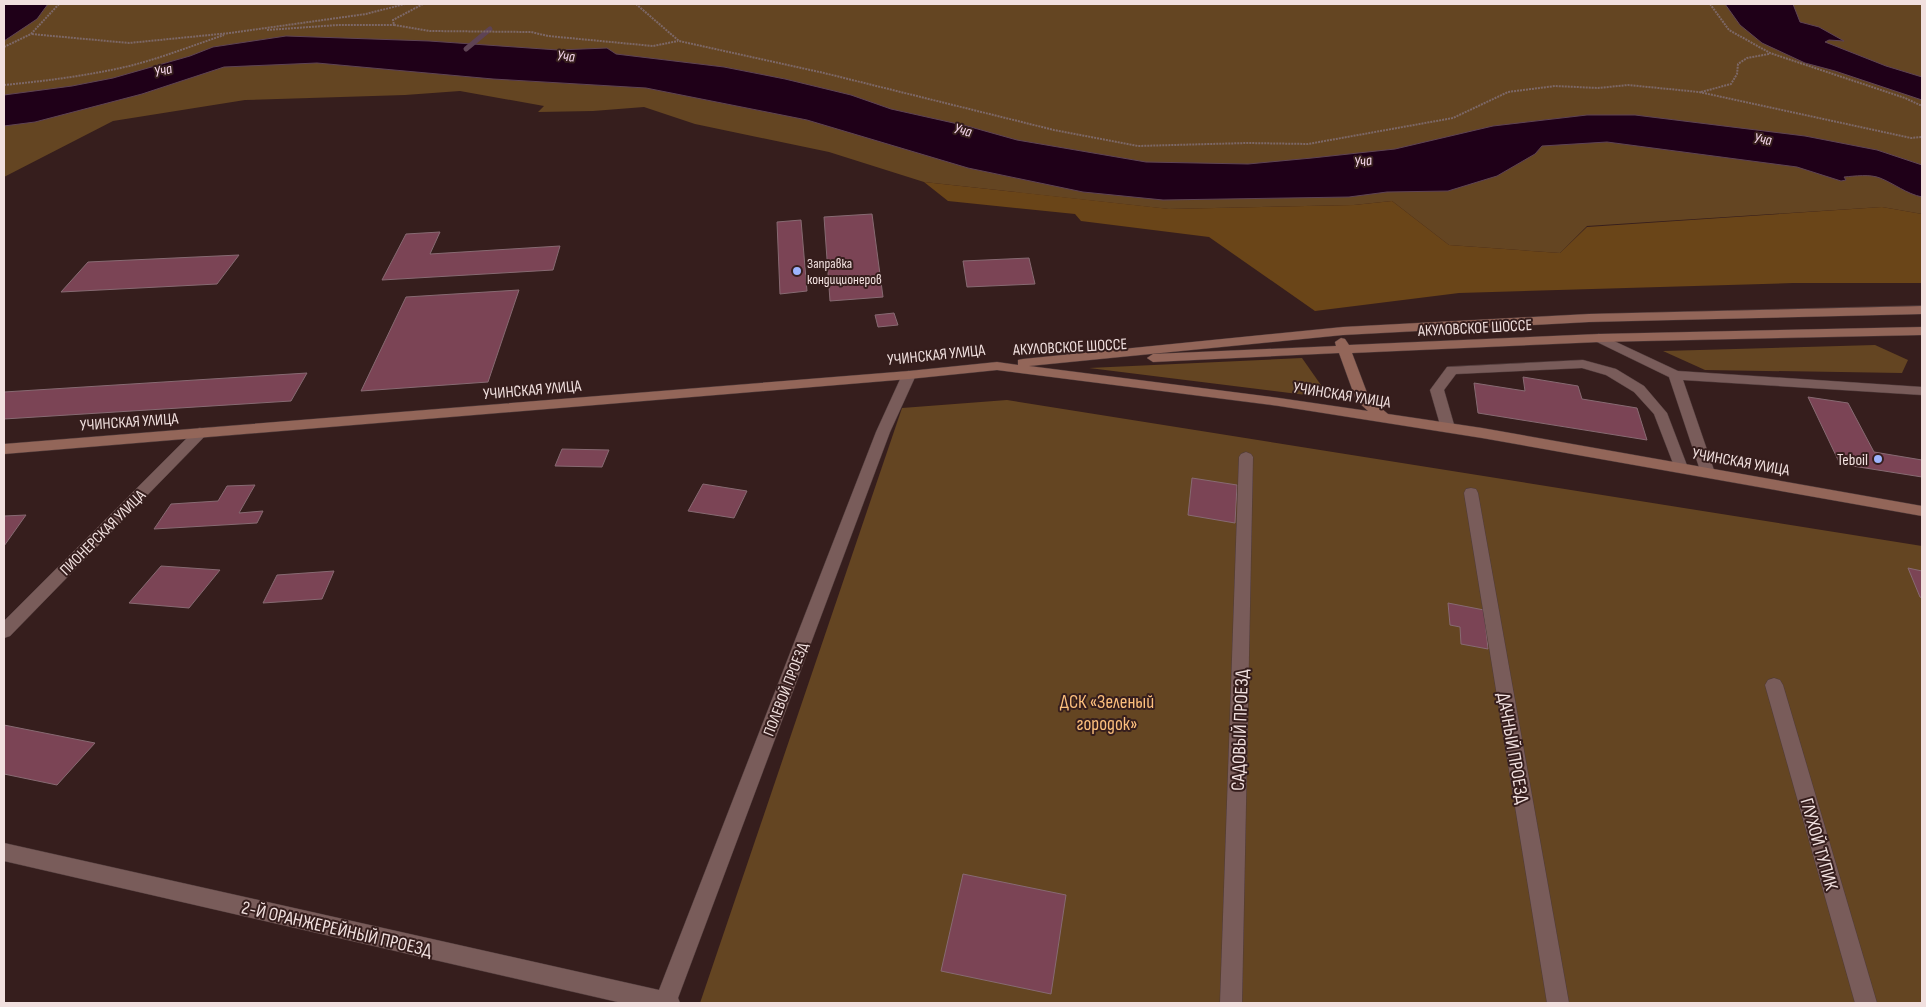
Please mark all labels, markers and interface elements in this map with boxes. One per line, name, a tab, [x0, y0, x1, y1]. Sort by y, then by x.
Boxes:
water label: Уча	[556, 46, 575, 67]
water label: Уча	[152, 59, 174, 82]
water label: Уча	[952, 119, 974, 142]
water label: Уча	[1753, 129, 1773, 150]
water label: Уча	[1353, 151, 1373, 172]
place label: Заправка кондиционеров	[807, 255, 882, 288]
marker: Заправка кондиционеров	[791, 265, 803, 277]
street label: АКУЛОВСКОЕ ШОССЕ	[1417, 316, 1533, 341]
street label: АКУЛОВСКОЕ ШОССЕ	[1012, 335, 1128, 360]
street label: УЧИНСКАЯ УЛИЦА	[886, 341, 986, 370]
street label: УЧИНСКАЯ УЛИЦА	[482, 377, 582, 404]
street label: УЧИНСКАЯ УЛИЦА	[1292, 378, 1392, 413]
street label: УЧИНСКАЯ УЛИЦА	[79, 410, 179, 435]
street label: УЧИНСКАЯ УЛИЦА	[1691, 445, 1791, 480]
place label: Teboil	[1837, 451, 1868, 470]
marker: Teboil	[1872, 453, 1884, 465]
street label: ПИОНЕРСКАЯ УЛИЦА	[56, 486, 150, 580]
street label: ПОЛЕВОЙ ПРОЕЗД	[760, 640, 813, 739]
street label: САДОВЫЙ ПРОЕЗД	[1227, 669, 1254, 791]
park label: ДСК «Зеленый городок»	[1060, 691, 1154, 736]
street label: ДАЧНЫЙ ПРОЕЗД	[1491, 691, 1534, 806]
street label: ГЛУХОЙ ТУПИК	[1794, 796, 1843, 894]
street label: 2-Й ОРАНЖЕРЕЙНЫЙ ПРОЕЗД	[239, 896, 434, 963]

